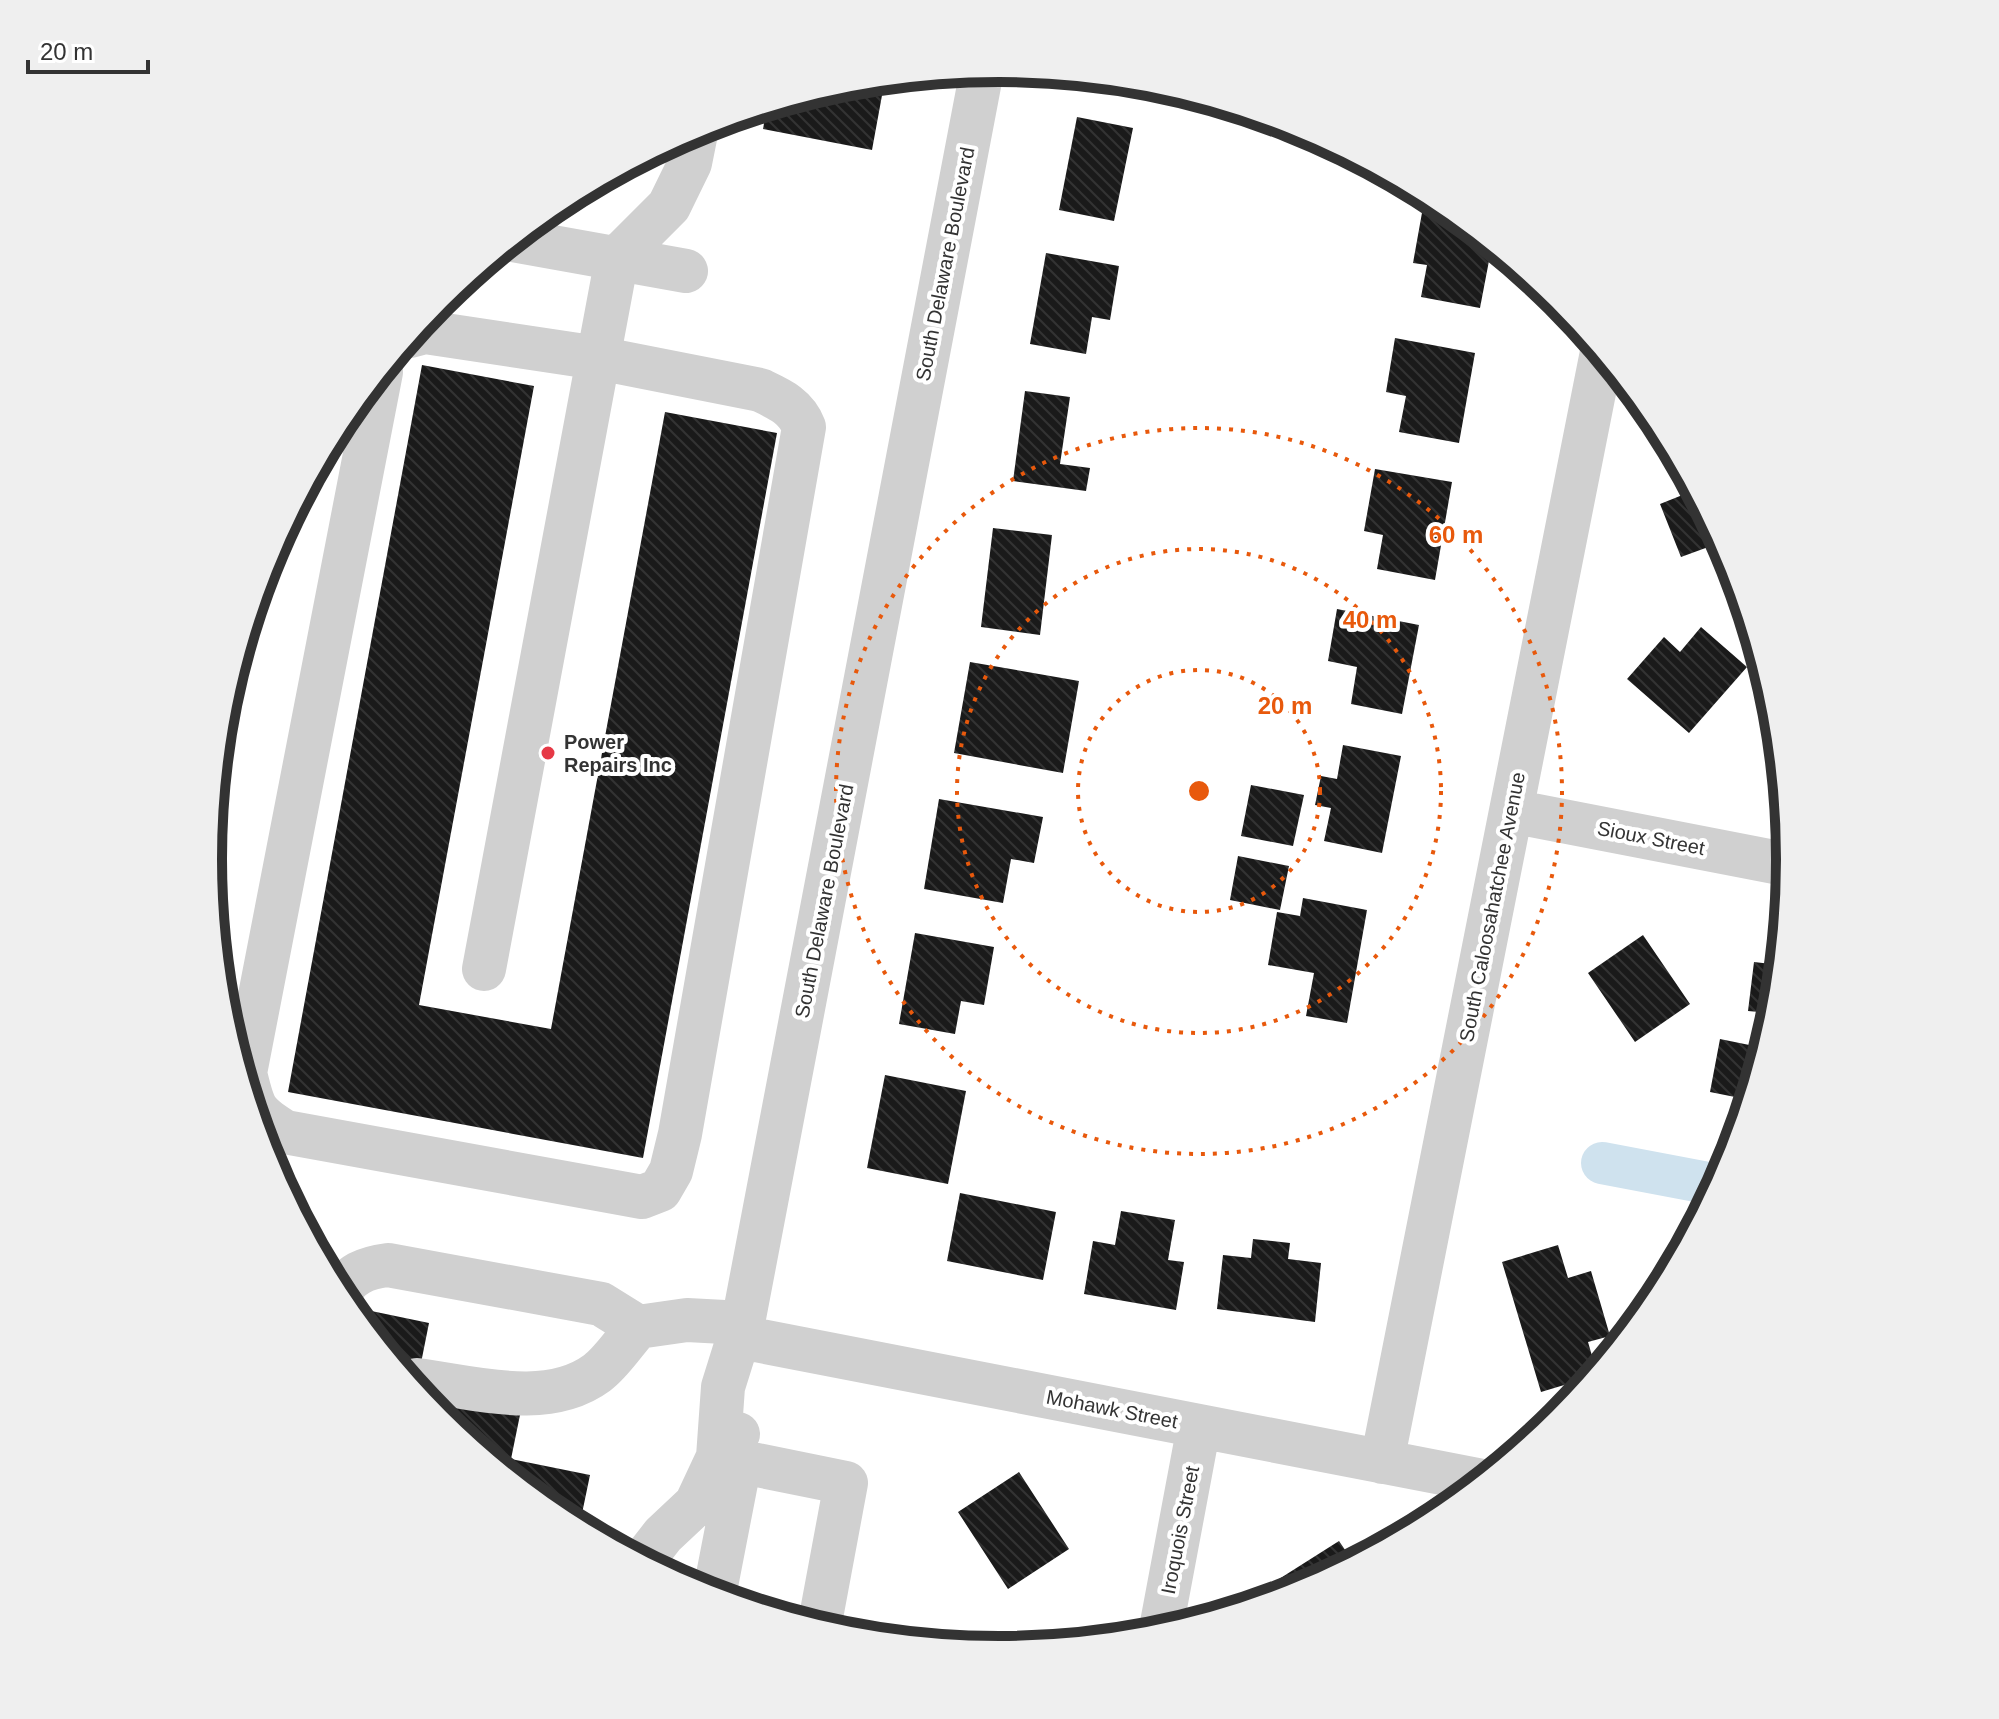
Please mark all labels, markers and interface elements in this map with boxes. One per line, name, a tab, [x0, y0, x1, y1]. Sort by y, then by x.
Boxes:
scale bar	[28, 24, 148, 74]
text: 20 m	[40, 38, 93, 65]
street label: South Delaware Boulevard	[912, 145, 978, 383]
text: 60 m	[1429, 521, 1483, 548]
text: 40 m	[1343, 606, 1397, 633]
text: 20 m	[1258, 692, 1312, 719]
place label: Power Repairs Inc	[564, 731, 672, 776]
marker: Power Repairs Inc	[539, 744, 557, 762]
street label: South Caloosahatchee Avenue	[1455, 770, 1529, 1044]
centre of rings	[1185, 777, 1213, 805]
street label: South Delaware Boulevard	[791, 782, 857, 1020]
street label: Sioux Street	[1595, 817, 1707, 859]
street label: Mohawk Street	[1044, 1385, 1180, 1433]
street label: Iroquois Street	[1157, 1464, 1203, 1596]

